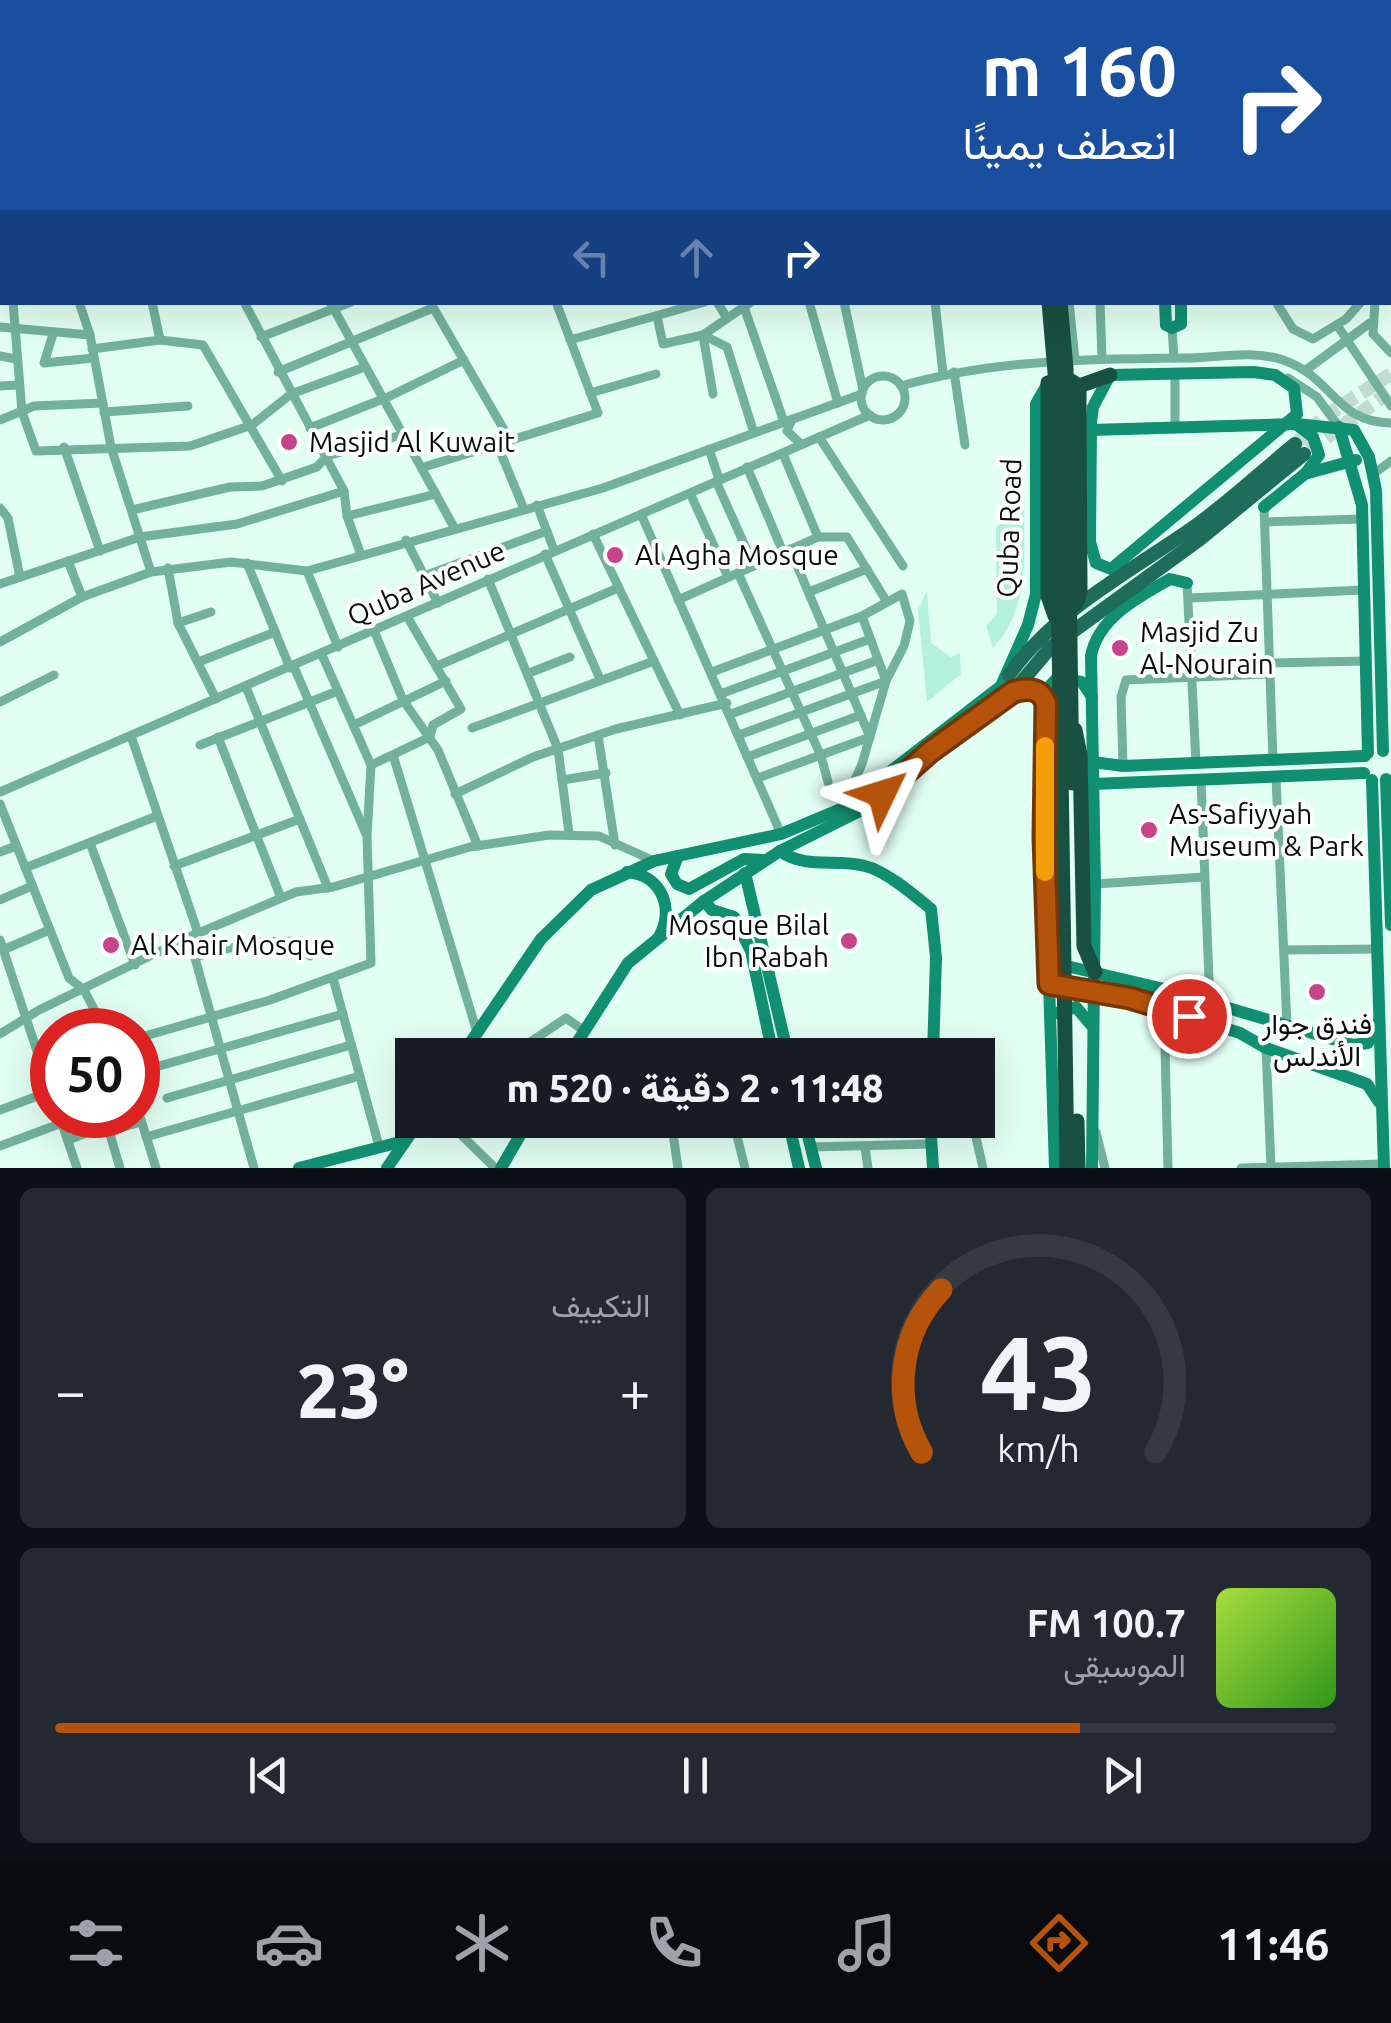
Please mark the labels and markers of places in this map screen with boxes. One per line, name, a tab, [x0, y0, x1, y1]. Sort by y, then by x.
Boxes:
place label: Masjid Al Kuwait	[309, 426, 515, 457]
marker: Masjid Al Kuwait	[278, 431, 300, 453]
place label: Al Agha Mosque	[635, 539, 839, 570]
marker: Al Agha Mosque	[604, 544, 626, 566]
place label: Masjid Zu Al-Nourain	[1140, 616, 1274, 679]
marker: Masjid Zu Al-Nourain	[1109, 637, 1131, 659]
place label: As-Safiyyah Museum & Park	[1169, 798, 1364, 861]
marker: As-Safiyyah Museum & Park	[1138, 819, 1160, 841]
place label: Mosque Bilal Ibn Rabah	[668, 909, 829, 972]
place label: Al Khair Mosque	[131, 929, 335, 960]
marker: Mosque Bilal Ibn Rabah	[838, 930, 860, 952]
marker: Al Khair Mosque	[100, 934, 122, 956]
pin	[1147, 974, 1232, 1059]
marker: فندق جوار الأندلس	[1306, 981, 1328, 1003]
place label: فندق جوار الأندلس	[1261, 1008, 1372, 1073]

